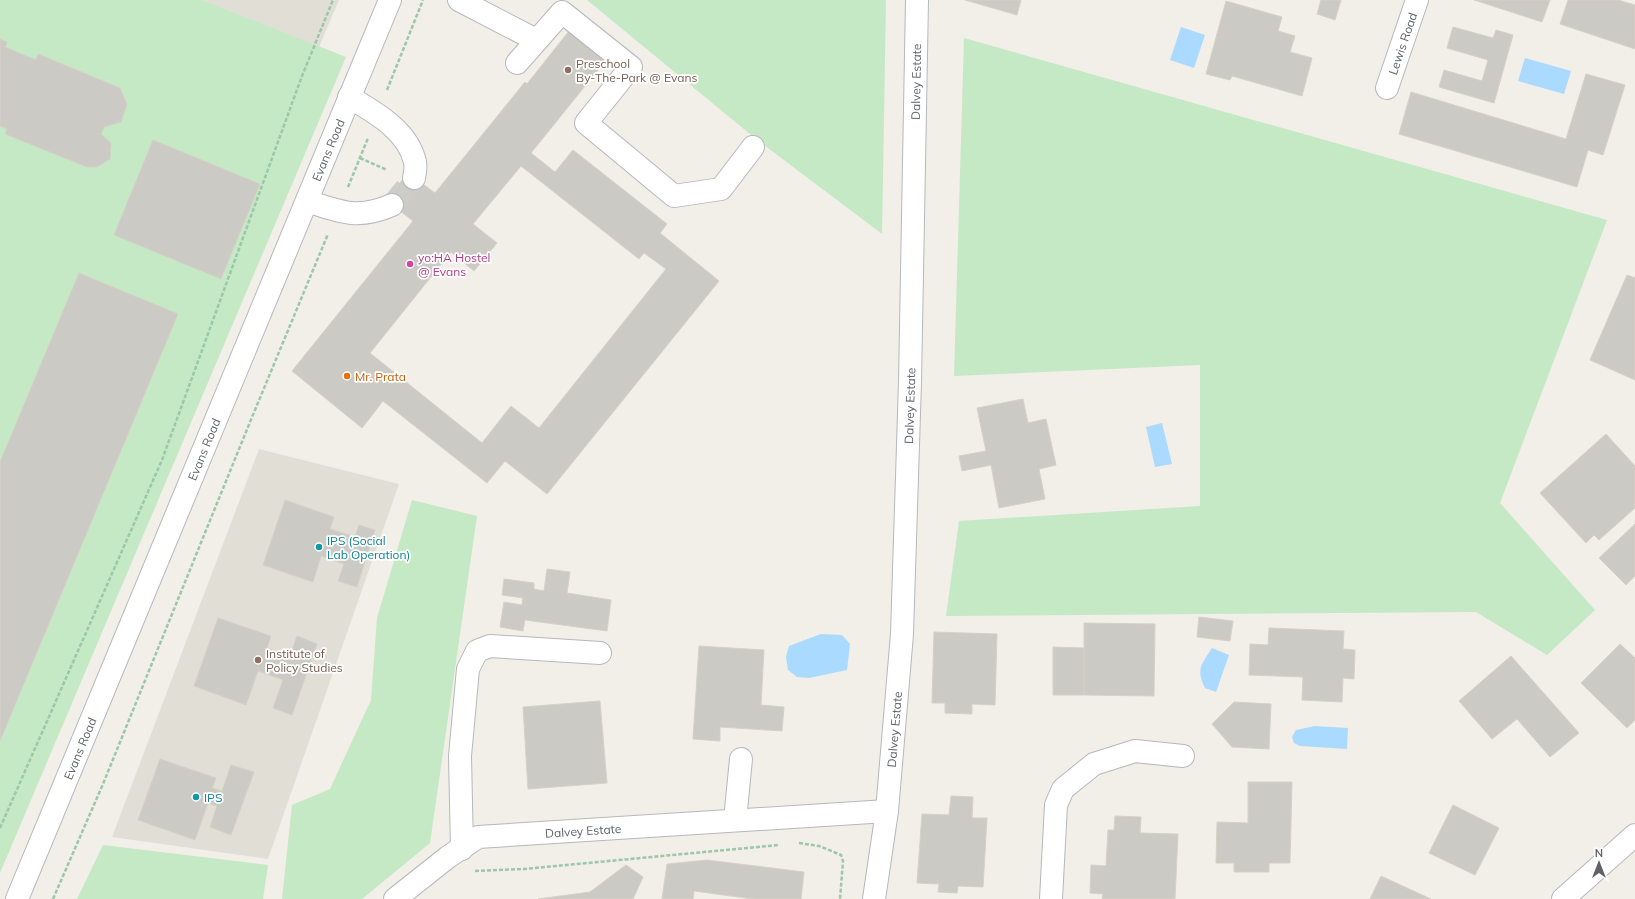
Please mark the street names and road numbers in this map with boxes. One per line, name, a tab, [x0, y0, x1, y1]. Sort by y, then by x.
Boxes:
street label: Lewis Road	[1385, 10, 1420, 77]
street label: Dalvey Estate	[907, 44, 924, 120]
street label: Evans Road	[308, 117, 347, 183]
street label: Dalvey Estate	[901, 367, 918, 444]
street label: Evans Road	[184, 416, 223, 483]
street label: Dalvey Estate	[883, 691, 905, 768]
street label: Evans Road	[60, 715, 99, 782]
street label: Dalvey Estate	[545, 820, 622, 840]

